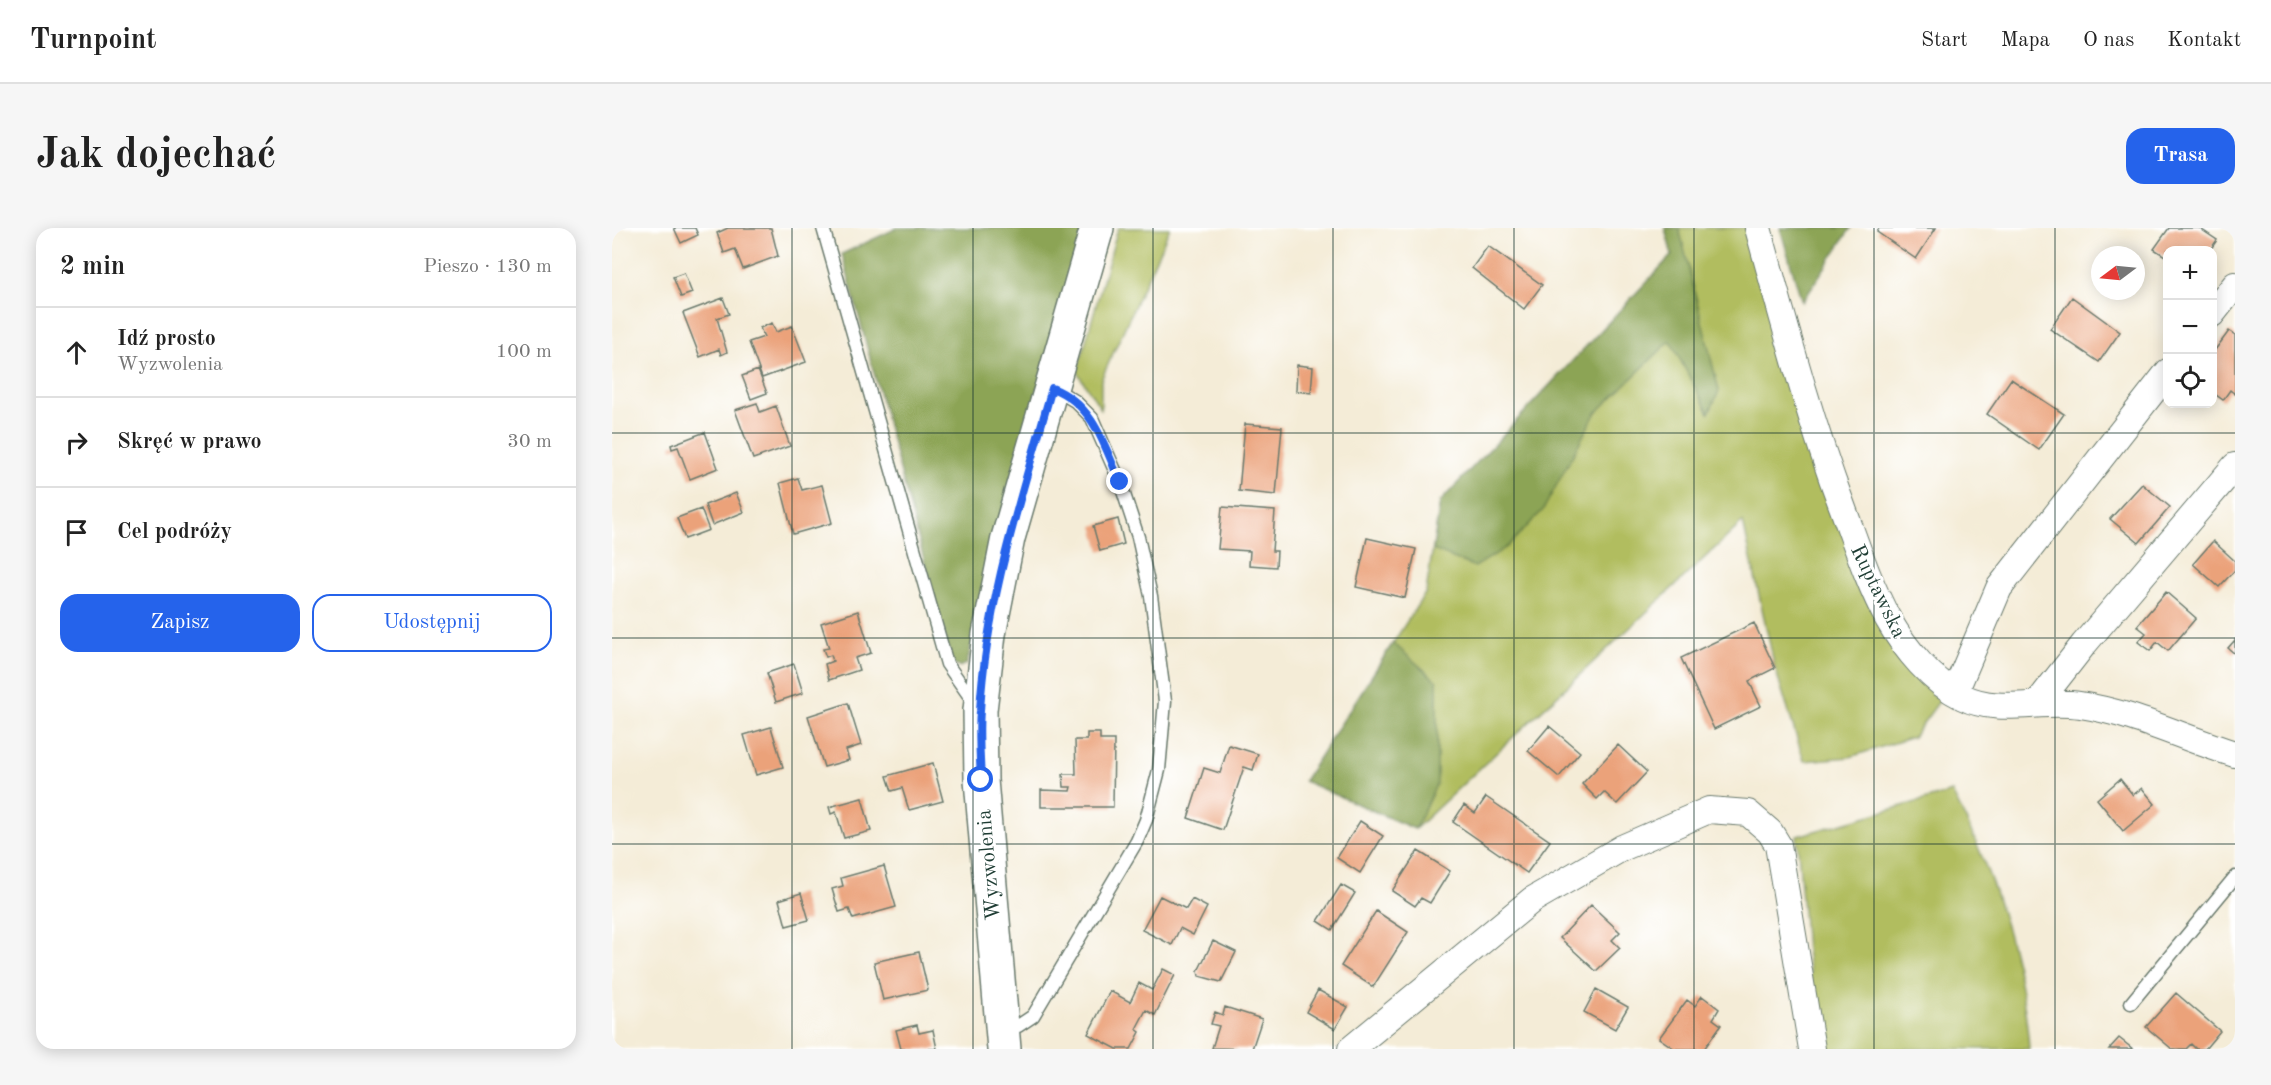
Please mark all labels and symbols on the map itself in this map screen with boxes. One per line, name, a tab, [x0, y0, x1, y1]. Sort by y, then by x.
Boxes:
north arrow	[2091, 246, 2145, 300]
route end	[1106, 468, 1132, 494]
street label: Ruptawska	[1846, 542, 1909, 642]
route start	[967, 766, 993, 792]
street label: Wyzwolenia	[974, 809, 1005, 921]

